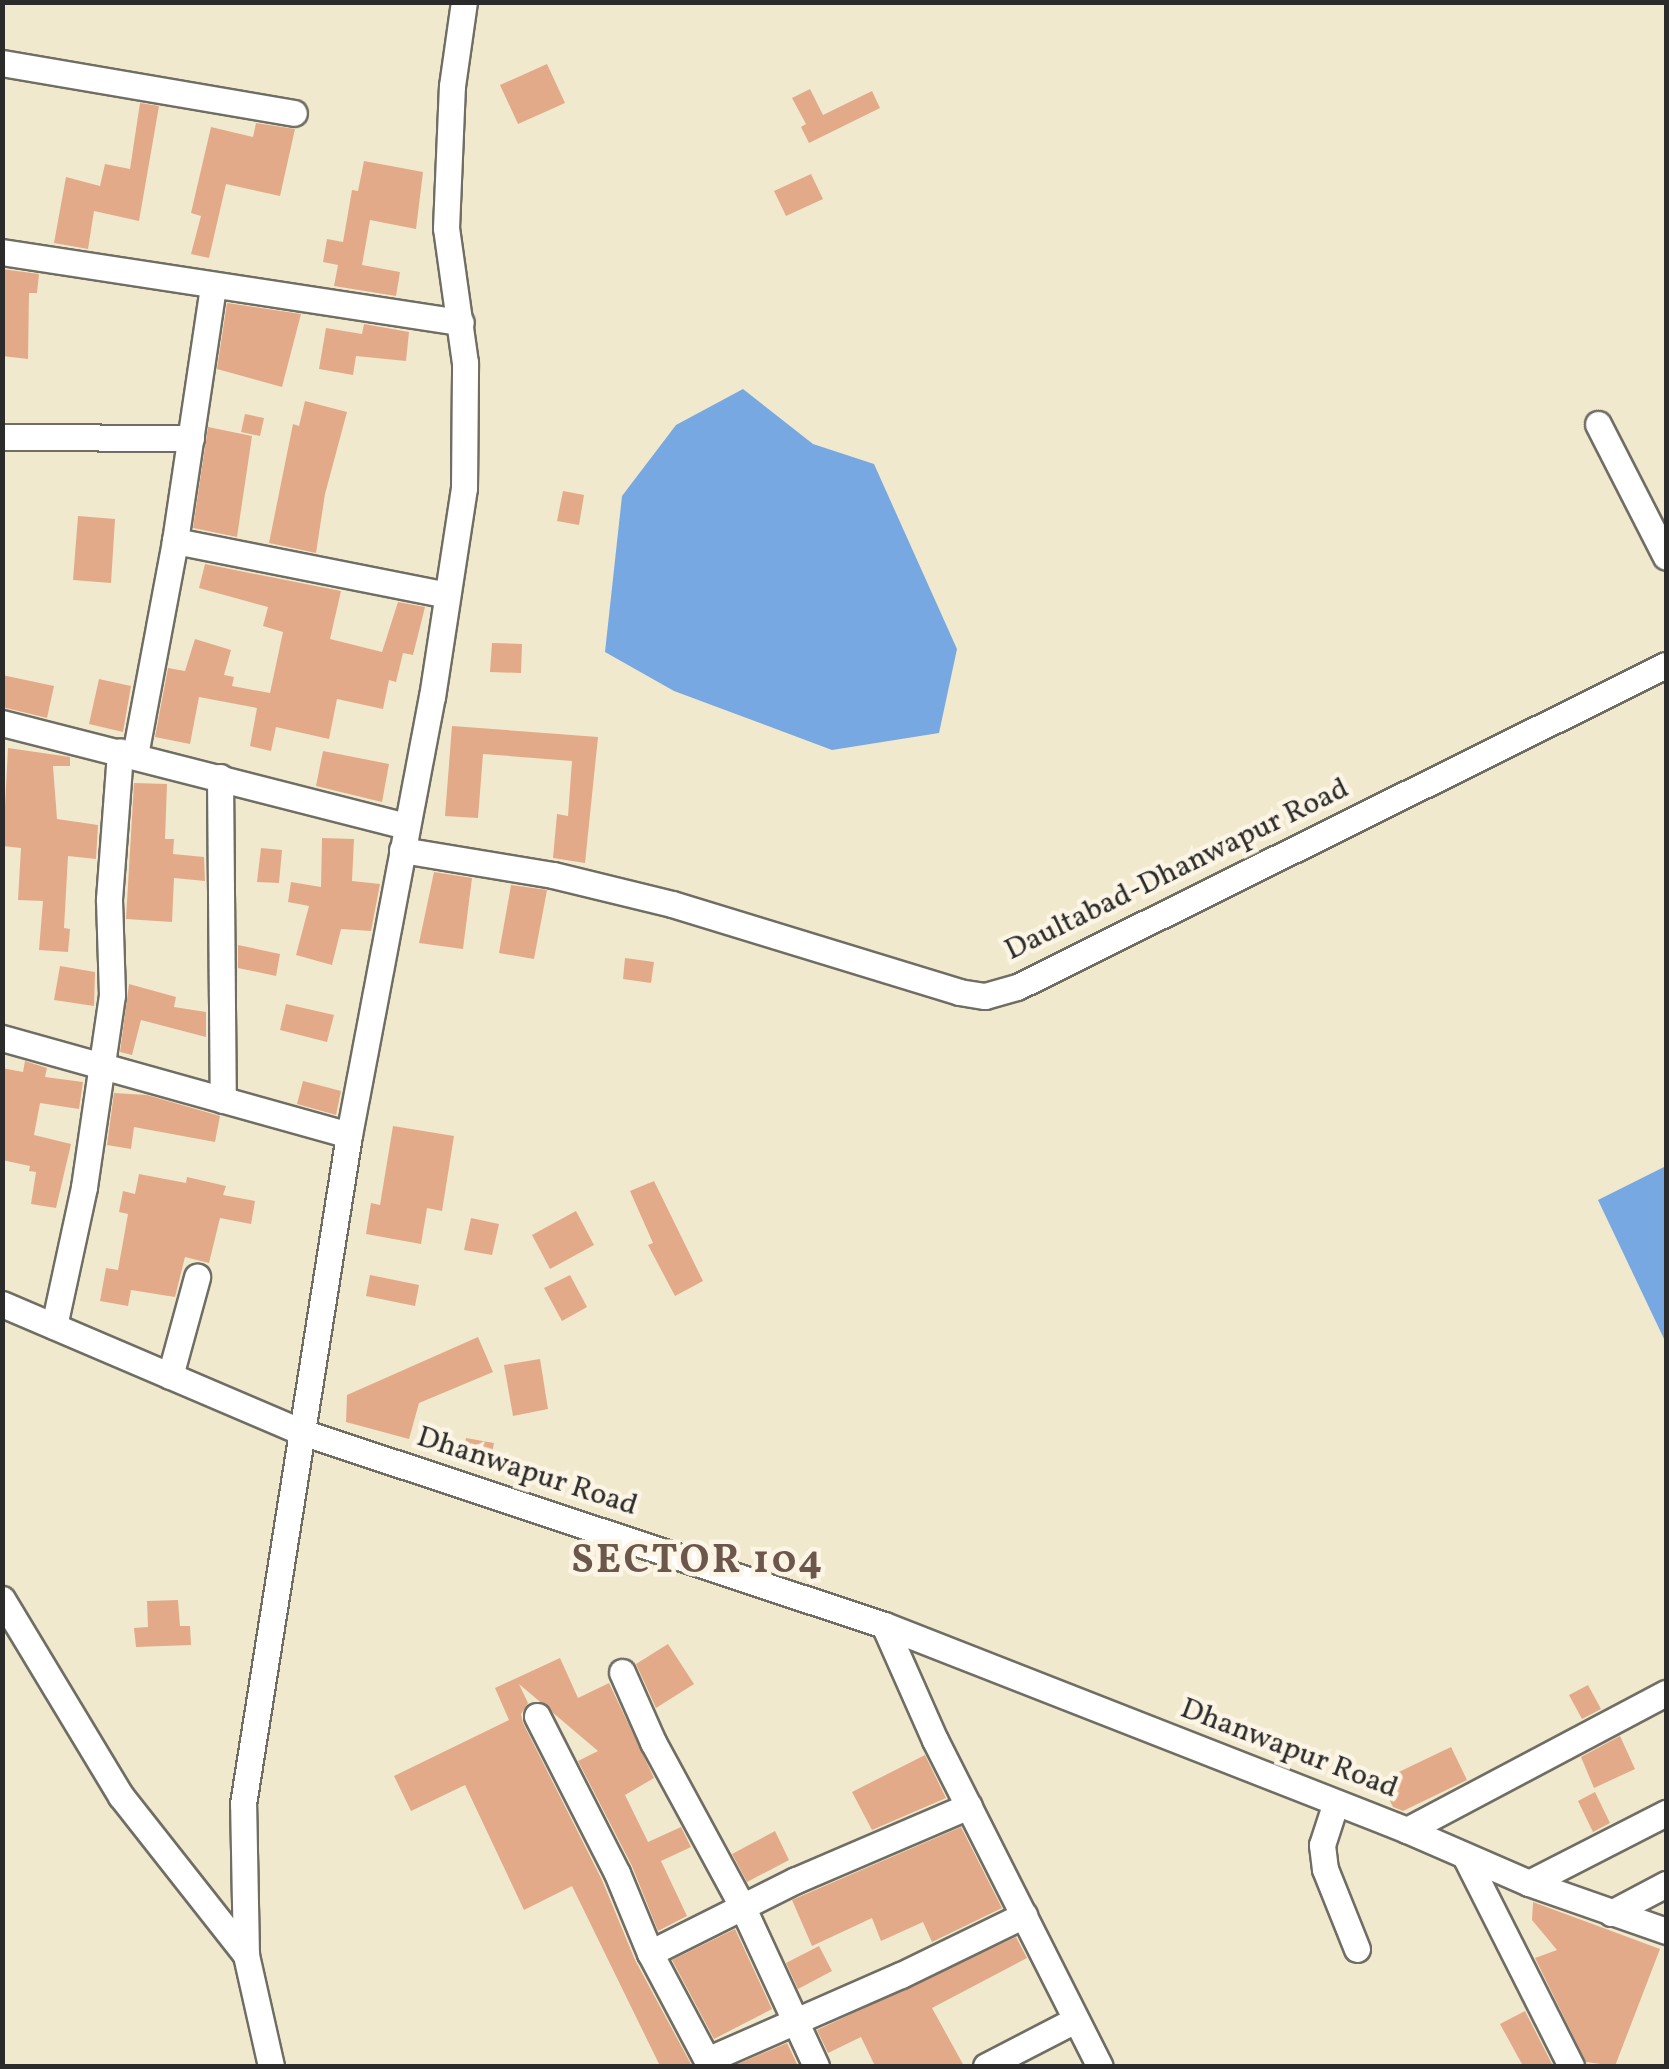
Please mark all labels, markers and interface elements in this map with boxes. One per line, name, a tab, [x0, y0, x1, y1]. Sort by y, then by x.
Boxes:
street label: Daultabad-Dhanwapur Road	[999, 771, 1355, 969]
street label: Dhanwapur Road	[412, 1419, 642, 1525]
district label: SECTOR 104	[571, 1538, 825, 1586]
street label: Dhanwapur Road	[1175, 1691, 1403, 1807]

